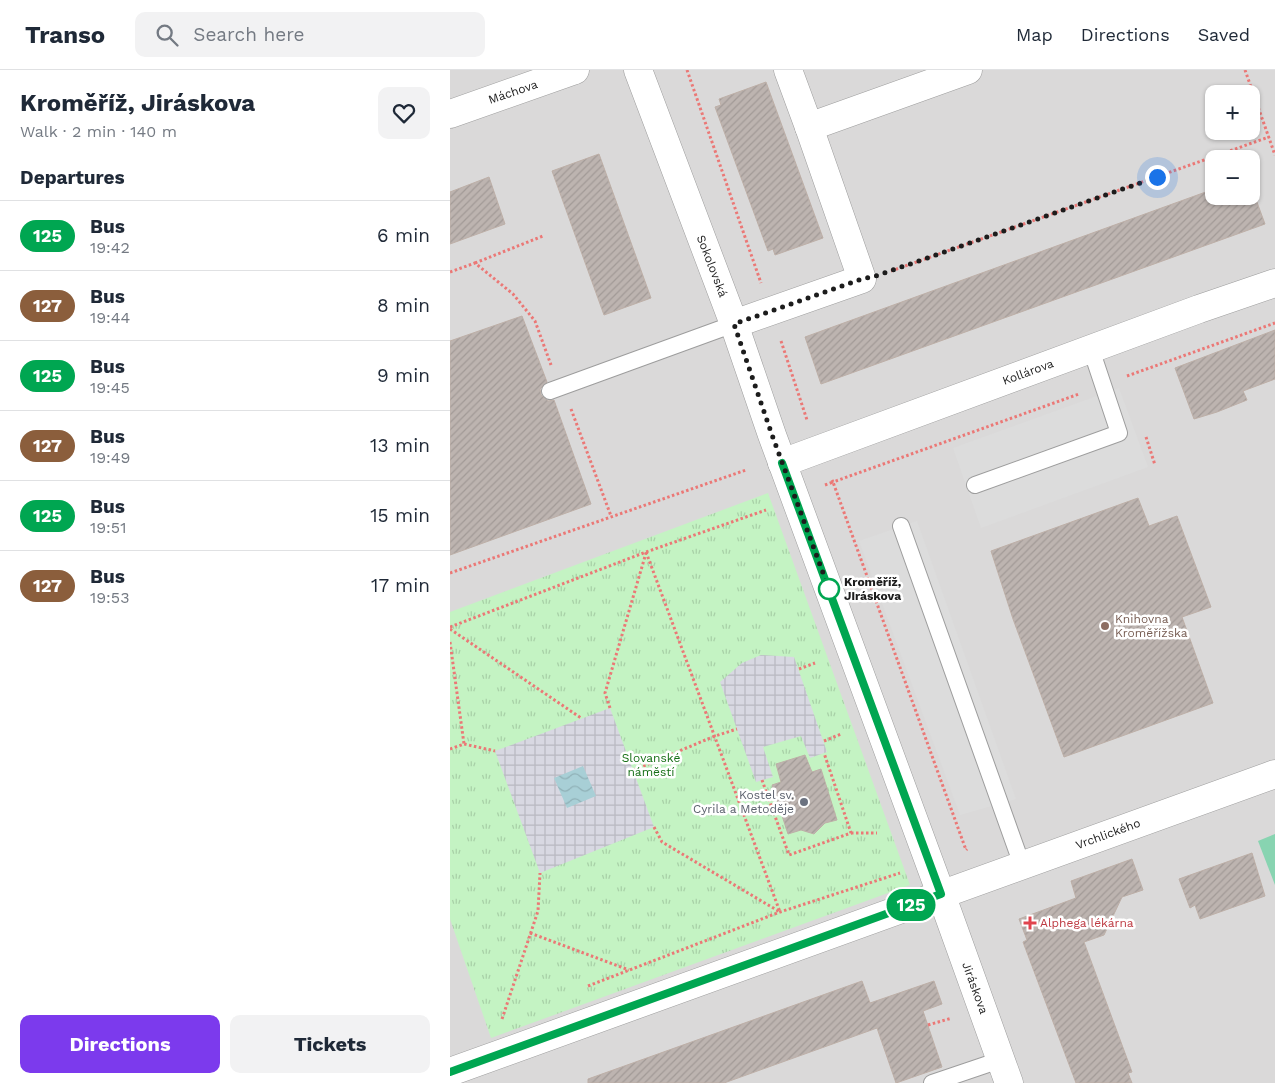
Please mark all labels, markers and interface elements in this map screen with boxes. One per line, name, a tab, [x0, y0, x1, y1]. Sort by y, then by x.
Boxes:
search box	[135, 12, 485, 57]
text: Transo	[25, 21, 105, 49]
icon: search	[153, 21, 181, 49]
text: Search here	[193, 23, 305, 46]
text: Map	[1016, 24, 1053, 45]
text: Directions	[1081, 24, 1170, 45]
text: Saved	[1198, 24, 1250, 45]
street label: Máchova	[487, 77, 540, 107]
map controls	[1205, 85, 1260, 205]
button: +	[1205, 85, 1260, 140]
button: heart	[378, 87, 430, 139]
text: Kroměříž, Jiráskova	[20, 89, 255, 117]
text: Walk · 2 min · 140 m	[20, 122, 177, 141]
button: −	[1205, 150, 1260, 205]
your location	[1145, 165, 1170, 190]
text: Departures	[20, 166, 125, 189]
text: Bus	[90, 215, 125, 238]
text: 6 min	[377, 224, 430, 247]
text: 125	[33, 225, 62, 246]
street label: Sokolovská	[694, 233, 730, 299]
text: 19:42	[90, 238, 130, 257]
text: Bus	[90, 285, 125, 308]
text: 8 min	[377, 294, 430, 317]
text: 127	[33, 295, 62, 316]
text: 19:44	[90, 308, 130, 327]
text: Bus	[90, 355, 125, 378]
street label: Kollárova	[1000, 356, 1056, 388]
text: 9 min	[377, 364, 430, 387]
text: 125	[33, 365, 62, 386]
text: 19:45	[90, 378, 130, 397]
text: Bus	[90, 425, 125, 448]
text: 13 min	[370, 434, 430, 457]
text: 127	[33, 435, 62, 456]
text: 19:49	[90, 448, 131, 467]
text: Bus	[90, 495, 125, 518]
text: 15 min	[370, 504, 430, 527]
text: 125	[33, 505, 62, 526]
text: 19:51	[90, 518, 126, 537]
text: Bus	[90, 565, 125, 588]
text: 17 min	[371, 574, 430, 597]
text: 127	[33, 575, 62, 596]
place label: Kroměříž, Jiráskova	[844, 575, 901, 603]
marker: Kroměříž, Jiráskova	[818, 578, 840, 600]
text: 19:53	[90, 588, 130, 607]
place label: Knihovna Kroměřížska	[1115, 612, 1188, 640]
marker: Knihovna Kroměřížska	[1099, 620, 1111, 632]
park label: Slovanské náměstí	[622, 751, 680, 779]
place label: Kostel sv. Cyrila a Metoděje	[693, 788, 794, 816]
marker: Kostel sv. Cyrila a Metoděje	[798, 796, 810, 808]
street label: Vrchlického	[1074, 816, 1142, 852]
line badge: 125	[882, 889, 940, 921]
text: 125	[897, 894, 925, 915]
place label: Alphega lékárna	[1040, 916, 1134, 930]
marker: Alphega lékárna	[1024, 917, 1036, 929]
street label: Jiráskova	[959, 960, 991, 1016]
button: Directions	[20, 1015, 220, 1073]
button: Tickets	[230, 1015, 430, 1073]

